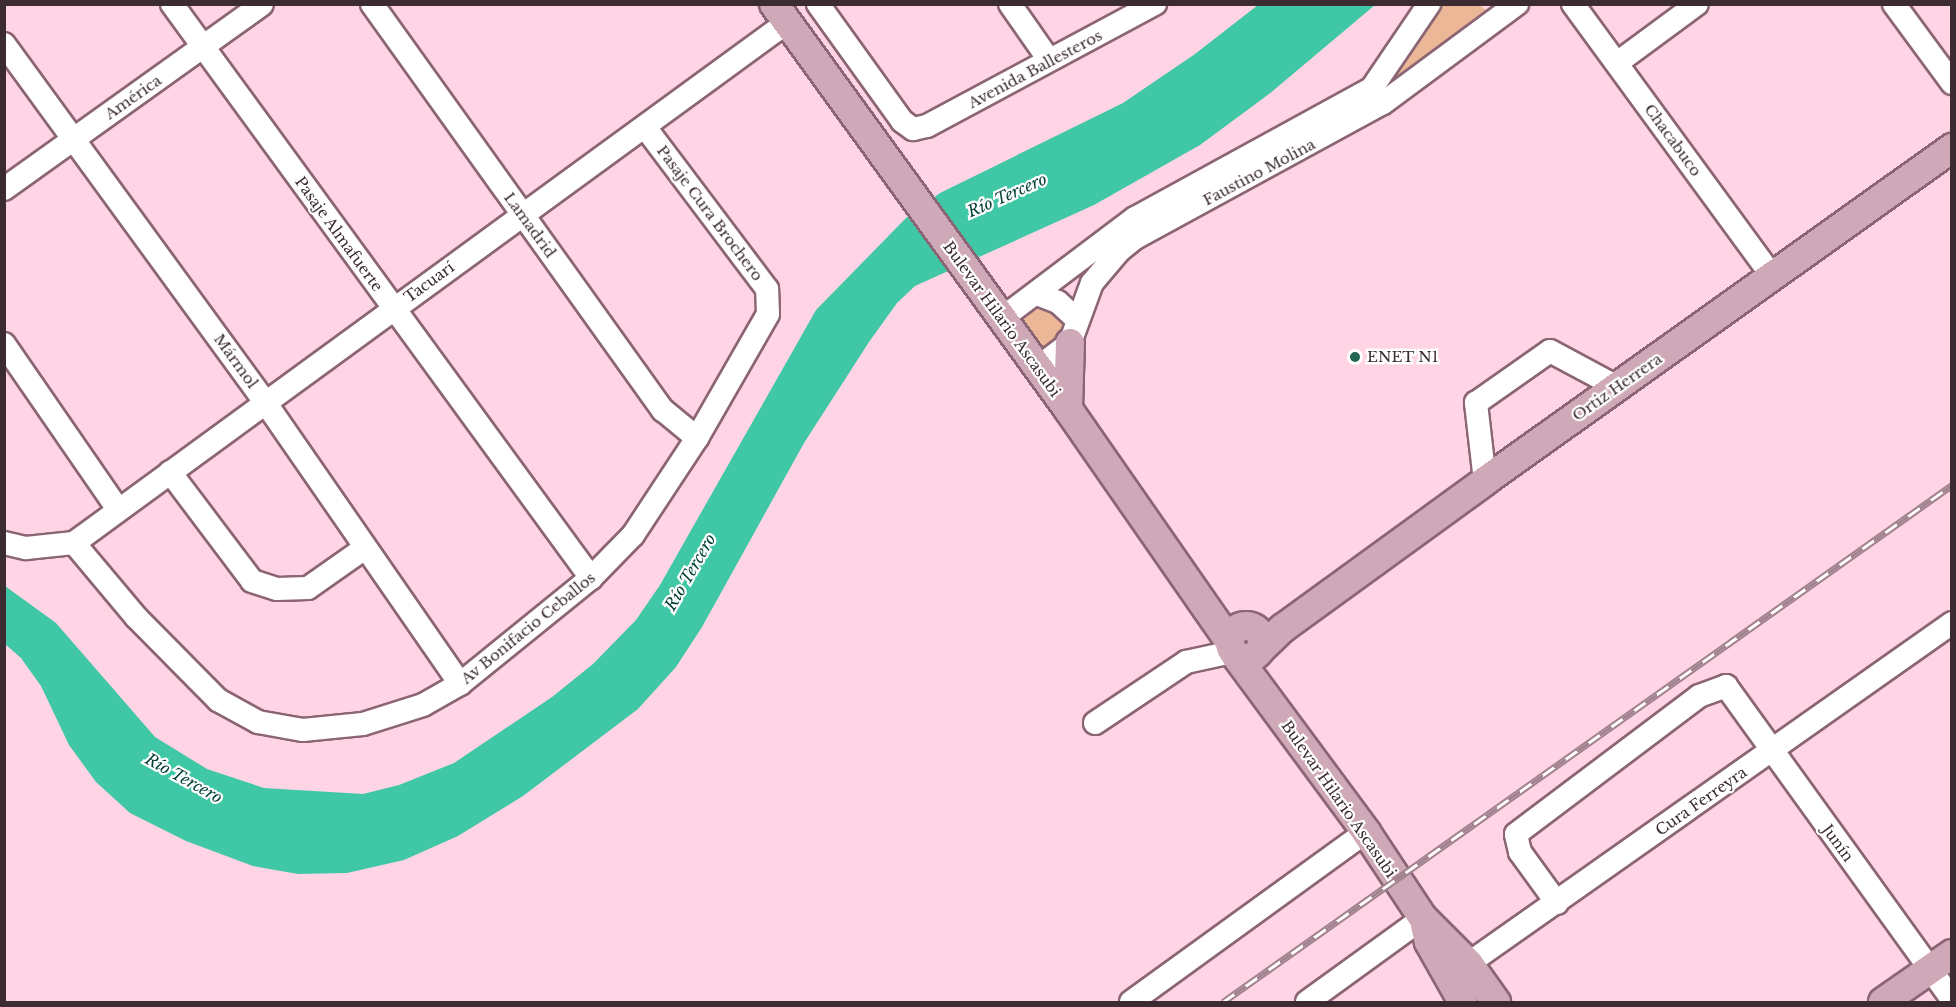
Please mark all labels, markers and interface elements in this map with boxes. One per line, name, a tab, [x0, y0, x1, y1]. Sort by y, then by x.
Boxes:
street label: Avenida Ballesteros	[965, 26, 1105, 112]
street label: América	[101, 71, 165, 123]
street label: Chacabuco	[1641, 100, 1705, 180]
street label: Faustino Molina	[1200, 135, 1318, 209]
street label: Pasaje Cura Brochero	[653, 142, 767, 284]
water label: Río Tercero	[964, 169, 1050, 221]
street label: Pasaje Almafuerte	[291, 173, 387, 295]
street label: Lamadrid	[500, 189, 560, 261]
street label: Bulevar Hilario Ascasubi	[939, 237, 1065, 401]
street label: Tacuarí	[400, 258, 458, 306]
street label: Mármol	[210, 330, 262, 392]
place label: ENET N1	[1367, 348, 1439, 366]
street label: Ortiz Herrera	[1569, 349, 1665, 425]
marker: ENET N1	[1348, 350, 1362, 364]
water label: Río Tercero	[660, 530, 720, 614]
street label: Av Bonifacio Ceballos	[457, 568, 599, 688]
street label: Bulevar Hilario Ascasubi	[1278, 717, 1400, 881]
water label: Río Tercero	[142, 749, 226, 807]
street label: Cura Ferreyra	[1652, 763, 1750, 839]
street label: Junín	[1819, 821, 1857, 865]

